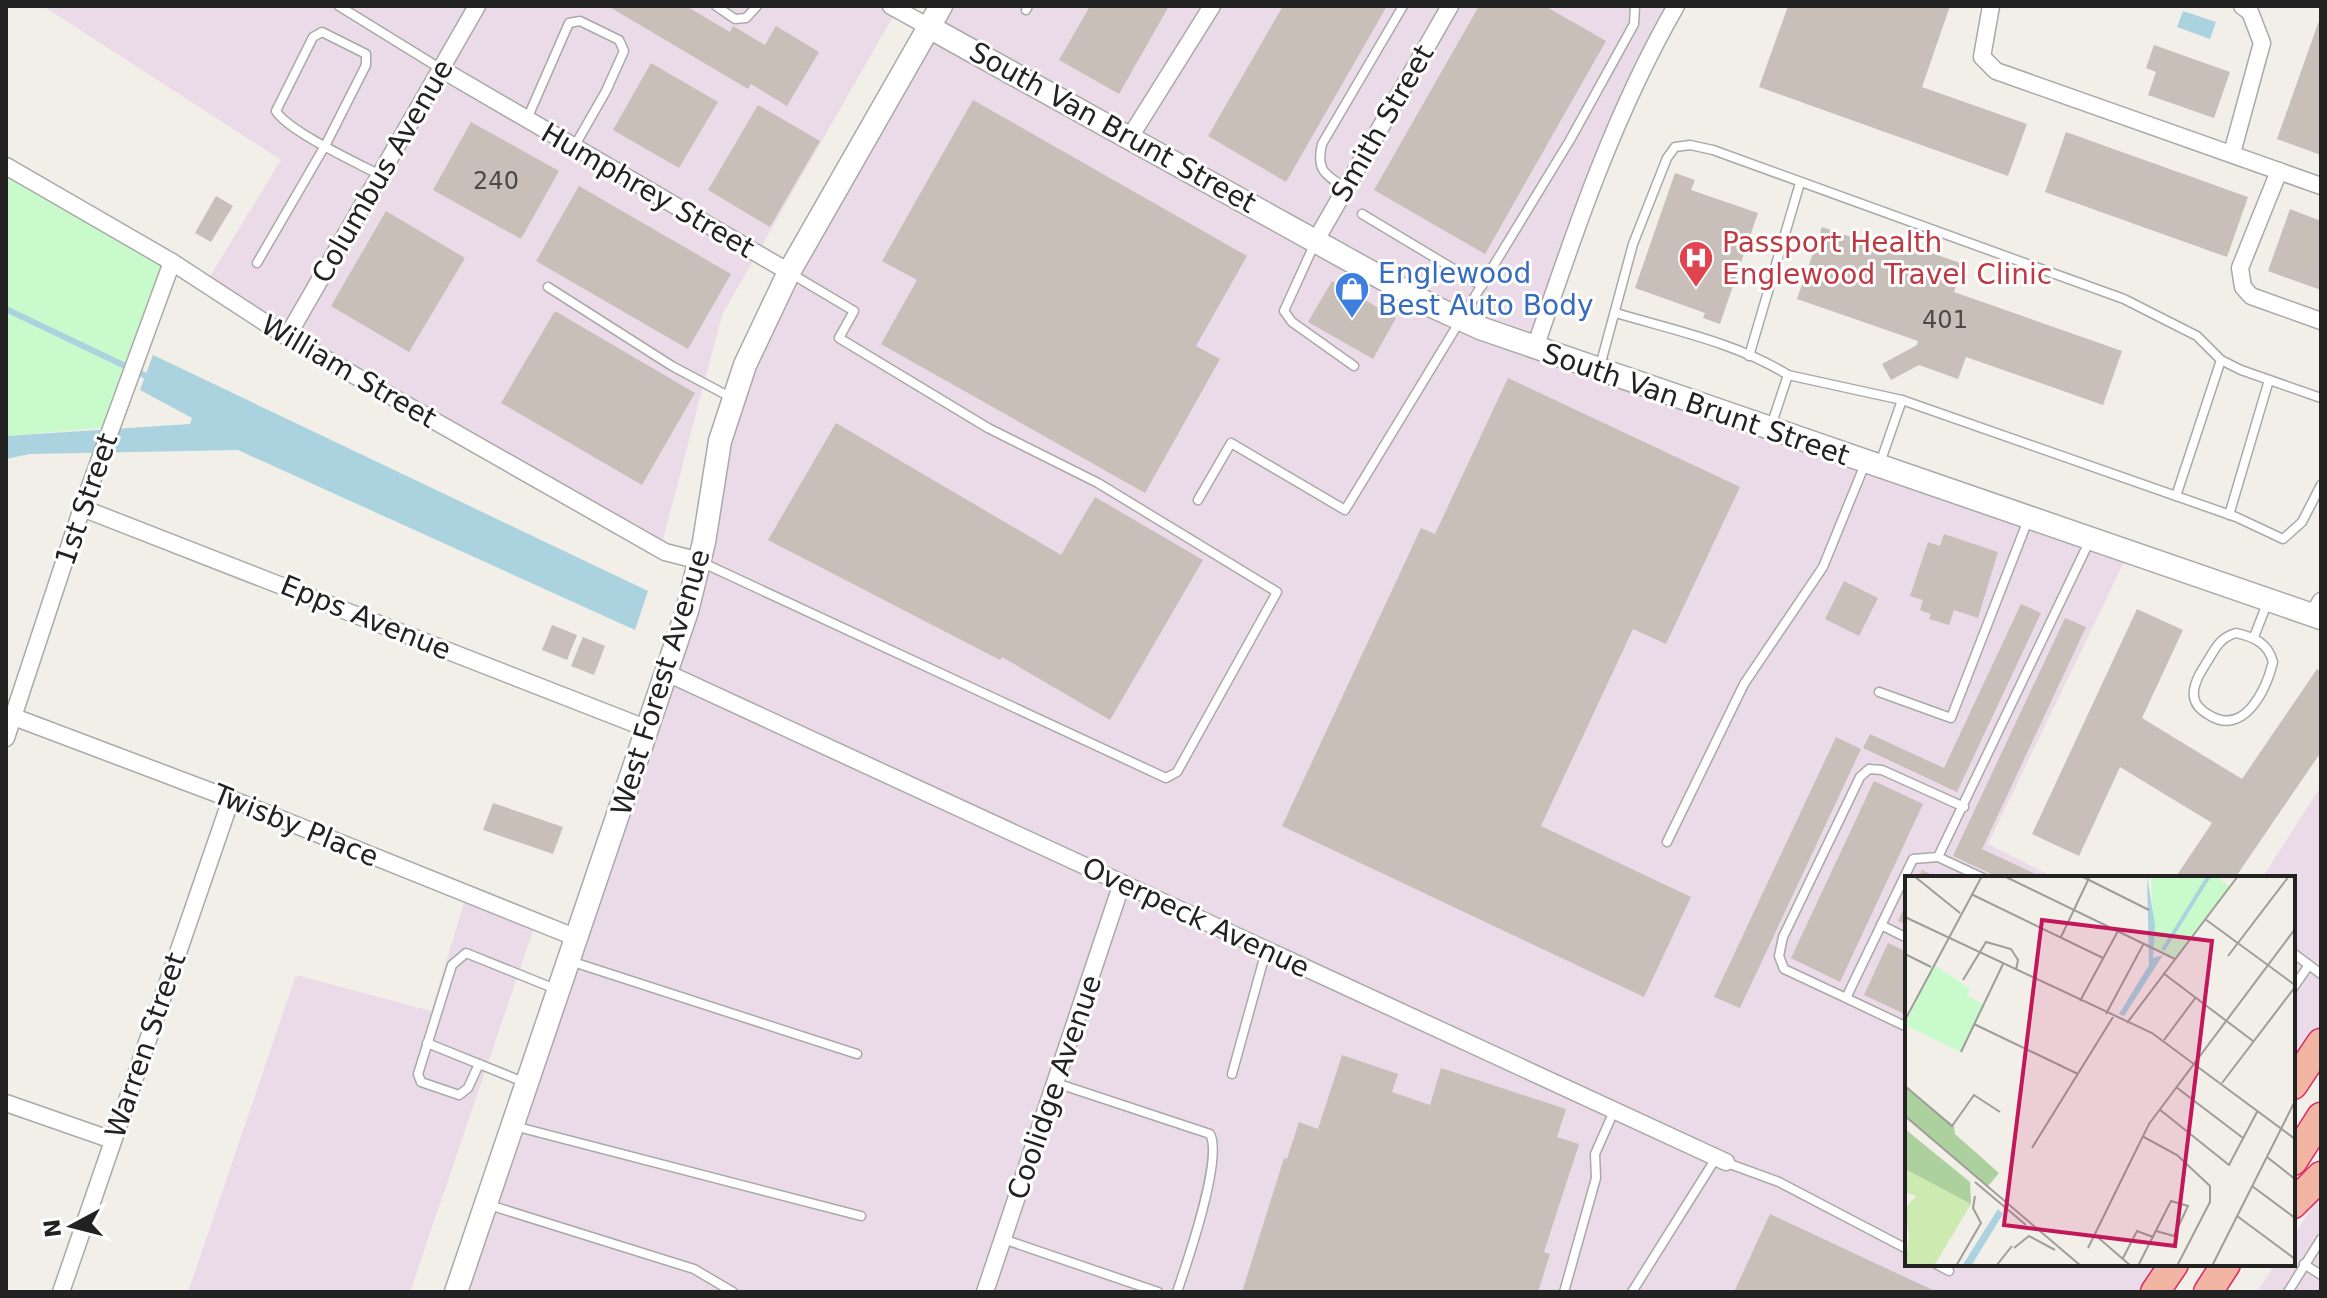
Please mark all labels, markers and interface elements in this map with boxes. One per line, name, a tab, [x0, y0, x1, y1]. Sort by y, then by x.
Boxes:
street label: South Van Brunt Street	[964, 35, 1262, 220]
street label: Smith Street	[1324, 39, 1441, 208]
street label: Columbus Avenue	[305, 54, 460, 289]
street label: Humphrey Street	[535, 116, 760, 265]
house number: 240	[473, 167, 519, 195]
place label: Passport Health Englewood Travel Clinic	[1722, 226, 2052, 291]
hospital icon: Passport Health Englewood Travel Clinic	[1677, 239, 1715, 289]
place label: Englewood Best Auto Body	[1378, 257, 1594, 322]
shop icon: Englewood Best Auto Body	[1333, 270, 1371, 320]
house number: 401	[1922, 306, 1968, 334]
street label: William Street	[255, 308, 442, 435]
street label: South Van Brunt Street	[1538, 336, 1854, 473]
street label: 1st Street	[49, 429, 124, 569]
street label: West Forest Avenue	[604, 545, 717, 819]
street label: Epps Avenue	[276, 568, 456, 667]
street label: Twisby Place	[207, 777, 383, 874]
street label: Overpeck Avenue	[1077, 850, 1315, 985]
inset map	[1905, 876, 2295, 1266]
street label: Warren Street	[98, 948, 193, 1142]
street label: Coolidge Avenue	[1001, 971, 1108, 1204]
north arrow	[32, 1186, 112, 1266]
text: N	[39, 1218, 66, 1239]

